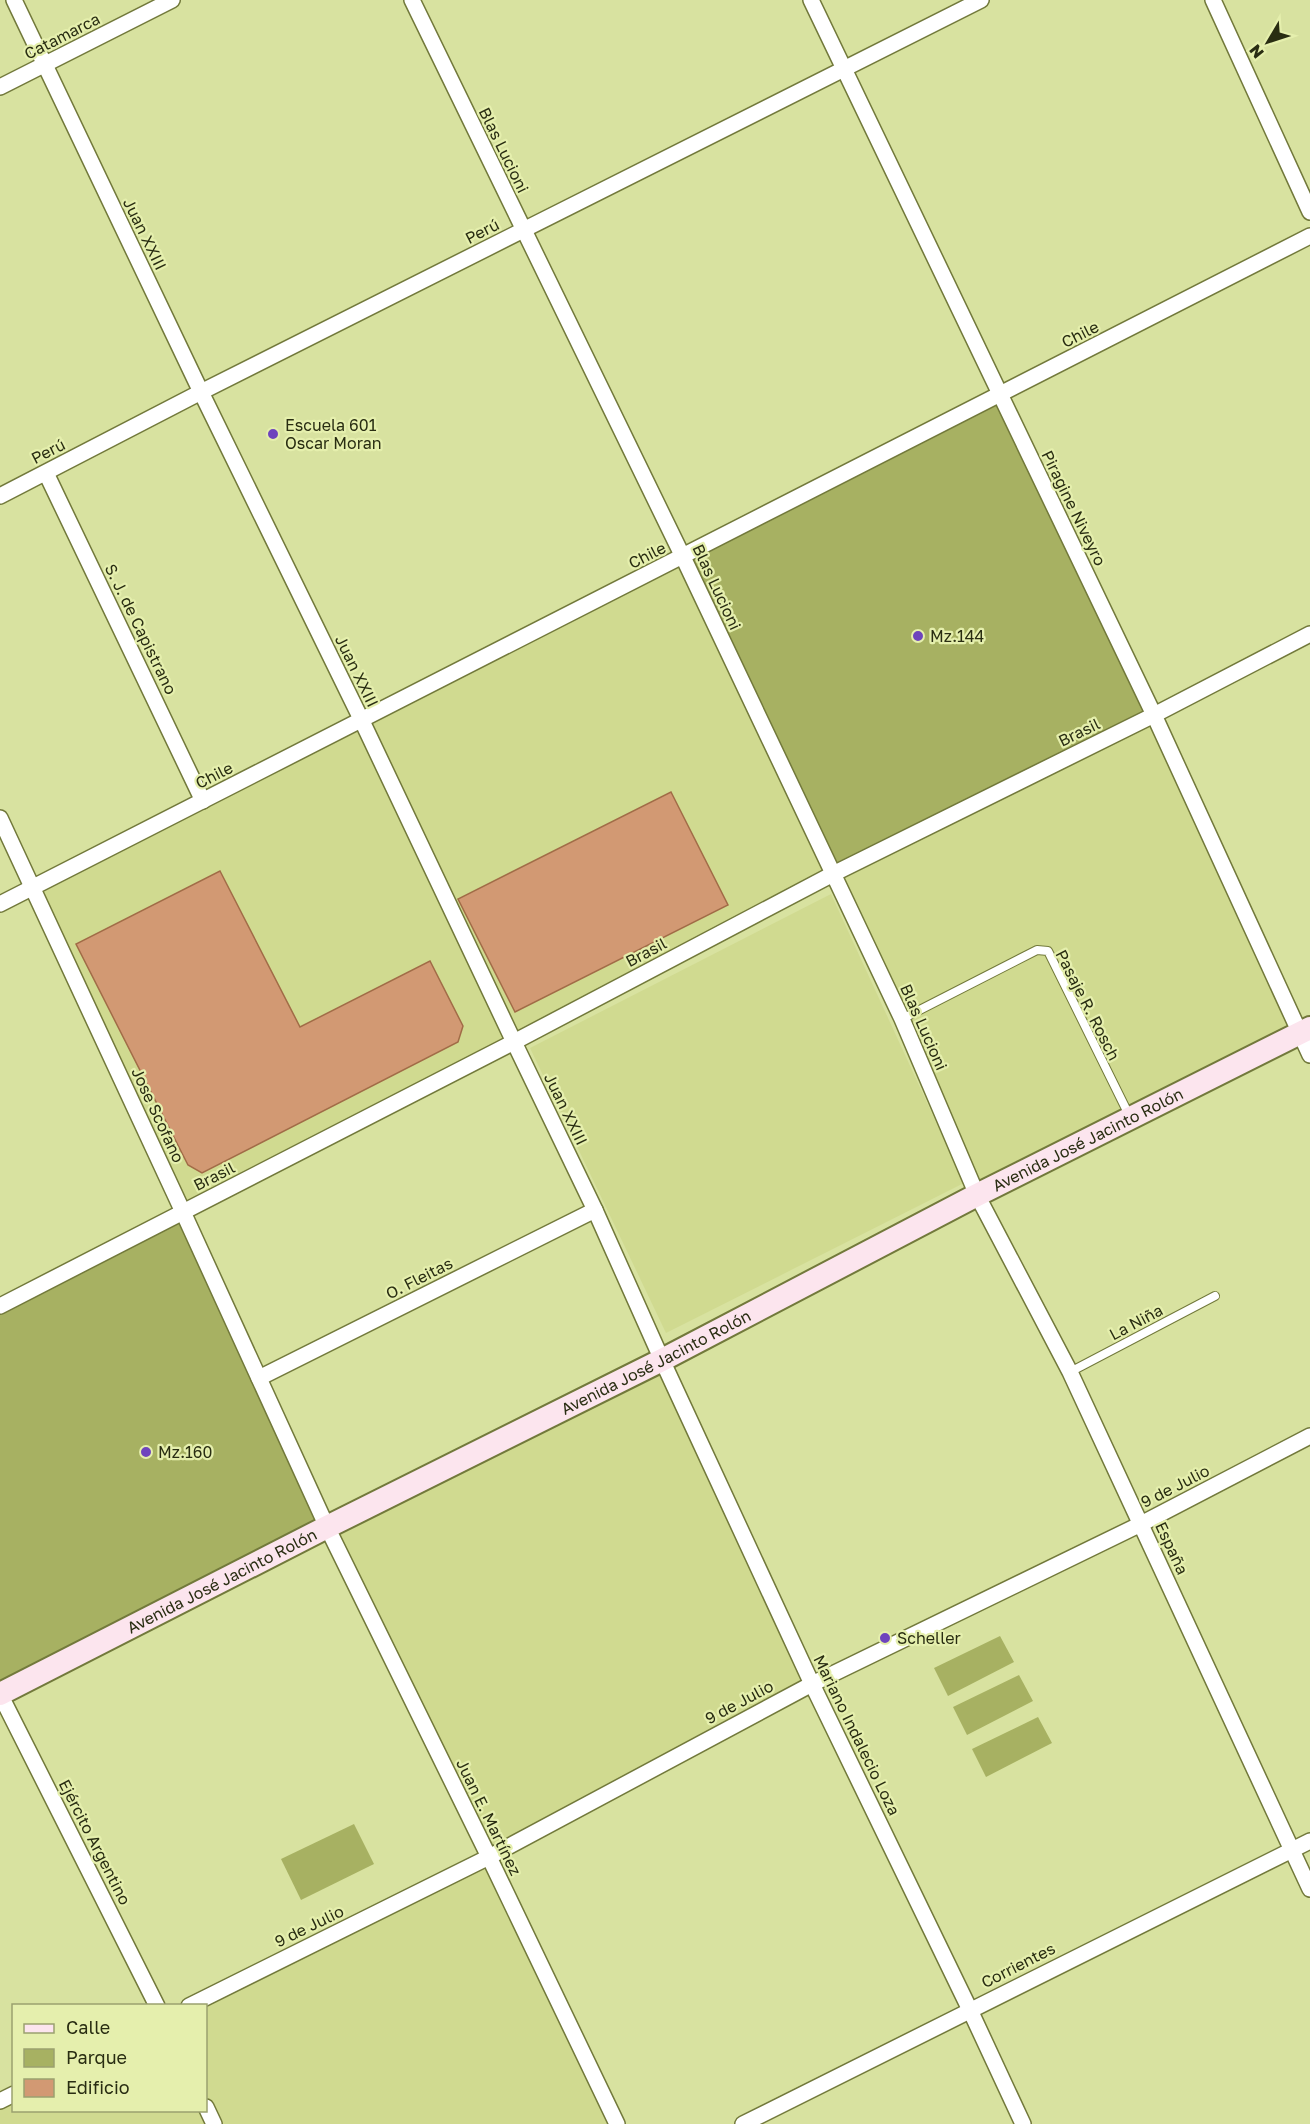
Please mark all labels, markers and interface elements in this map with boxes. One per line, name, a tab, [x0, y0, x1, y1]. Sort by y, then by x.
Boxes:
street label: Catamarca	[21, 8, 103, 64]
north arrow	[1238, 12, 1298, 72]
text: N	[1245, 40, 1268, 62]
street label: Blas Lucioni	[475, 104, 533, 196]
street label: Juan XXIII	[119, 195, 171, 273]
street label: Perú	[462, 214, 502, 248]
street label: Chile	[1058, 316, 1102, 352]
place label: Escuela 601 Oscar Moran	[285, 415, 382, 453]
marker: Escuela 601 Oscar Moran	[266, 427, 280, 441]
street label: Perú	[28, 434, 68, 468]
street label: Piragine Niveyro	[1037, 447, 1111, 569]
street label: Chile	[625, 537, 669, 573]
street label: Blas Lucioni	[688, 541, 746, 633]
street label: S. J. de Capistrano	[101, 560, 181, 698]
place label: Mz.144	[930, 626, 984, 646]
marker: Mz.144	[911, 629, 925, 643]
street label: Juan XXIII	[331, 632, 383, 710]
street label: Brasil	[1055, 713, 1103, 751]
street label: Chile	[192, 757, 236, 793]
street label: Brasil	[622, 933, 670, 971]
street label: Pasaje R. Rosch	[1052, 946, 1124, 1064]
street label: Blas Lucioni	[896, 981, 952, 1073]
street label: Jose Scofano	[127, 1064, 189, 1166]
street label: Juan XXIII	[540, 1070, 592, 1148]
street label: Avenida José Jacinto Rolón	[989, 1083, 1186, 1196]
street label: Brasil	[190, 1157, 238, 1195]
street label: O. Fleitas	[382, 1253, 456, 1303]
street label: La Niña	[1106, 1300, 1166, 1344]
street label: Avenida José Jacinto Rolón	[558, 1305, 754, 1419]
place label: Mz.160	[158, 1442, 212, 1462]
marker: Mz.160	[139, 1445, 153, 1459]
street label: 9 de Julio	[1137, 1460, 1213, 1512]
street label: España	[1151, 1518, 1193, 1578]
street label: Avenida José Jacinto Rolón	[123, 1524, 320, 1638]
place label: Scheller	[897, 1628, 961, 1648]
marker: Scheller	[878, 1631, 892, 1645]
street label: Mariano Indalecio Loza	[809, 1651, 905, 1819]
street label: 9 de Julio	[701, 1676, 777, 1728]
street label: Juan E. Martínez	[452, 1755, 526, 1879]
street label: Ejército Argentino	[55, 1776, 135, 1908]
street label: 9 de Julio	[271, 1901, 347, 1951]
street label: Corrientes	[978, 1938, 1058, 1992]
legend	[12, 2004, 207, 2112]
text: Calle	[66, 2016, 110, 2038]
text: Parque	[66, 2046, 127, 2068]
text: Edificio	[66, 2076, 130, 2098]

